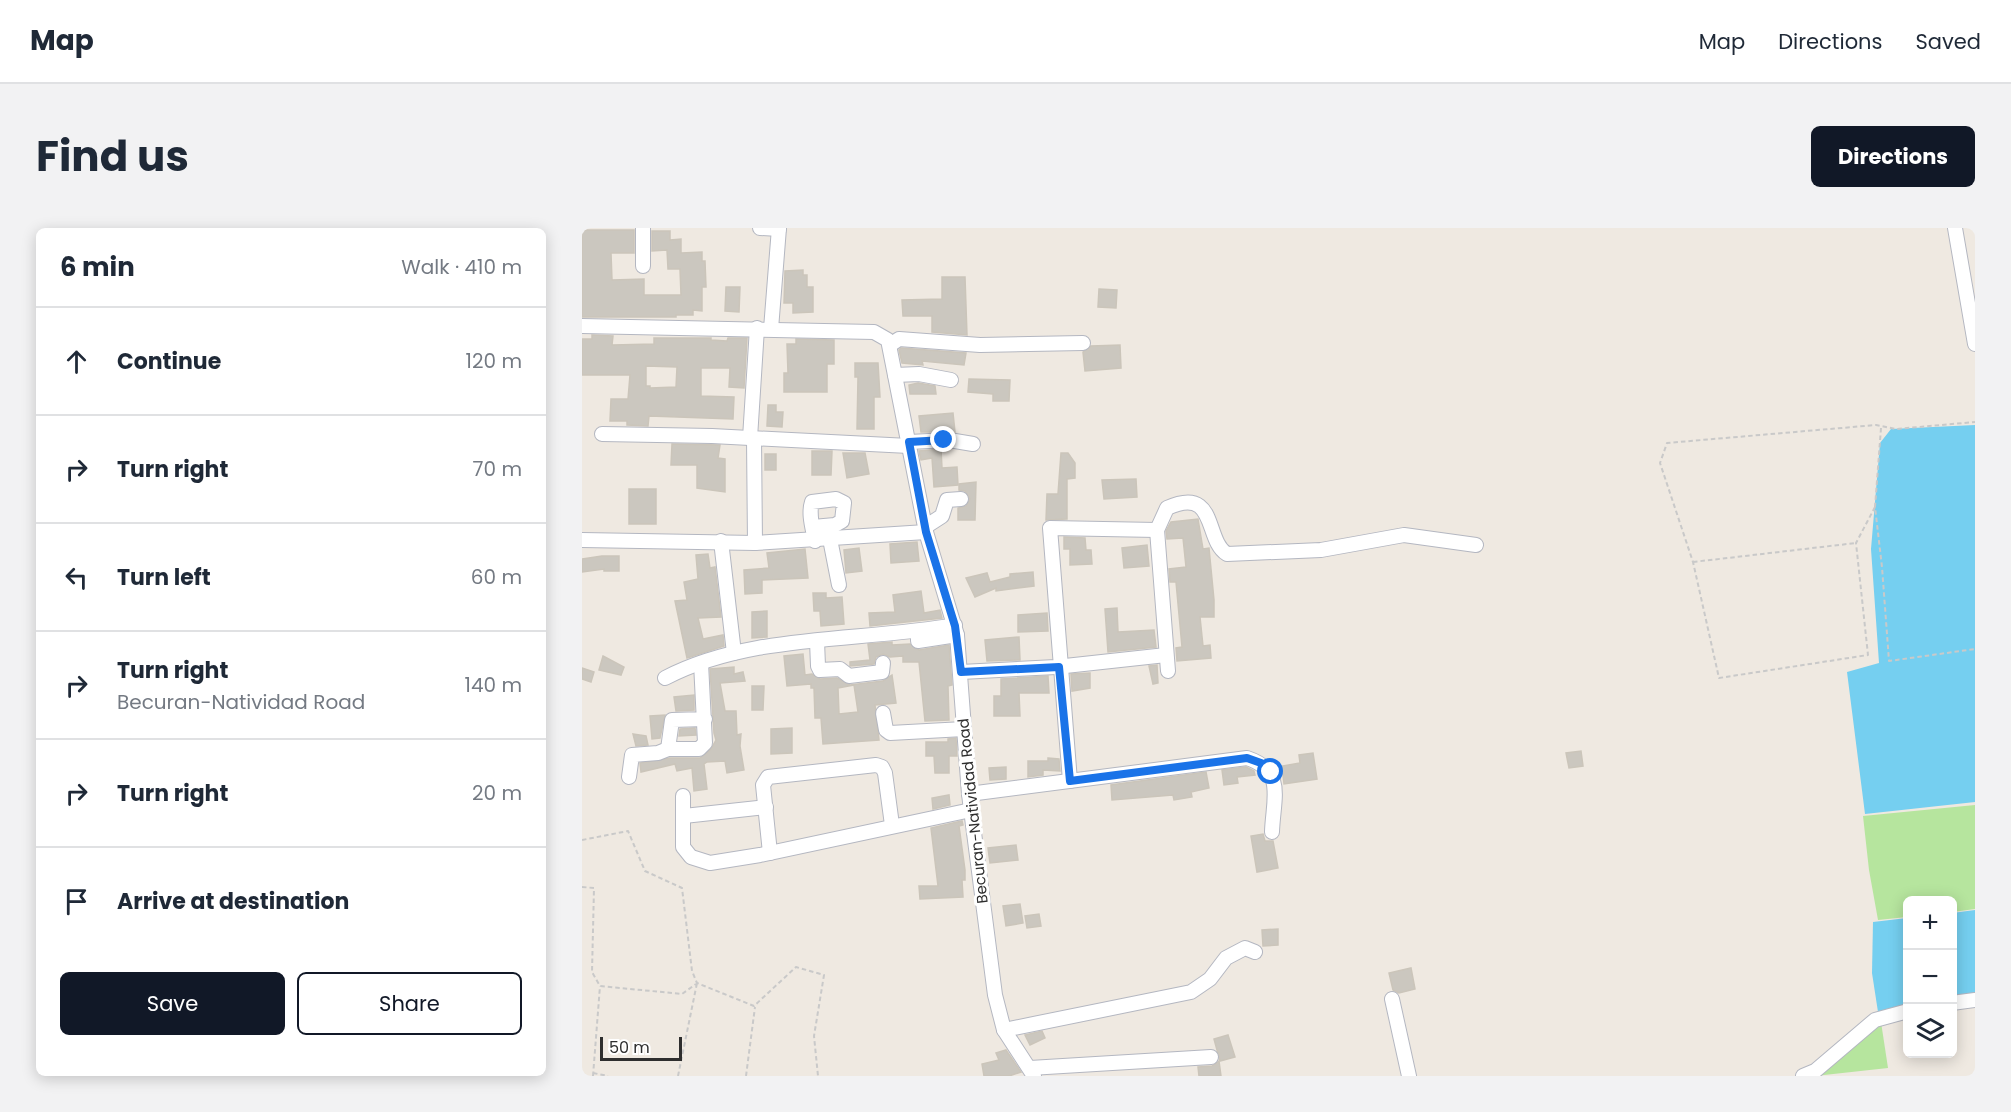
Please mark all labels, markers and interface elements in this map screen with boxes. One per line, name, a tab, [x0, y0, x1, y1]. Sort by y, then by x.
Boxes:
text: Map	[30, 21, 94, 60]
text: Map	[1699, 27, 1745, 56]
text: Directions	[1778, 27, 1882, 56]
text: Saved	[1915, 27, 1981, 56]
button: Directions	[1811, 126, 1975, 187]
text: Find us	[36, 127, 189, 186]
text: 6 min	[60, 249, 135, 285]
text: Walk · 410 m	[401, 253, 522, 281]
icon: ahead	[60, 345, 93, 378]
text: Continue	[117, 346, 221, 377]
text: 120 m	[466, 347, 522, 375]
route end	[930, 426, 956, 452]
icon: right	[60, 453, 93, 486]
text: Turn right	[117, 454, 228, 485]
text: 70 m	[473, 455, 522, 483]
icon: left	[60, 561, 93, 594]
text: Turn left	[117, 562, 211, 593]
text: 60 m	[471, 563, 522, 591]
text: Turn right	[117, 655, 228, 686]
icon: right	[60, 669, 93, 702]
text: 140 m	[465, 671, 522, 699]
text: Becuran-Natividad Road	[117, 688, 365, 716]
street label: Becuran-Natividad Road	[952, 717, 993, 905]
route start	[1257, 758, 1283, 784]
icon: right	[60, 777, 93, 810]
text: Turn right	[117, 778, 228, 809]
text: 20 m	[472, 779, 522, 807]
icon: arrive	[60, 885, 93, 918]
text: Arrive at destination	[117, 886, 349, 917]
map controls	[1903, 896, 1957, 1058]
button: +	[1903, 896, 1957, 950]
button: −	[1903, 950, 1957, 1004]
button: Save	[60, 972, 285, 1035]
button: Share	[297, 972, 522, 1035]
button: layers	[1903, 1004, 1957, 1058]
scale bar	[600, 1034, 682, 1062]
text: 50 m	[609, 1036, 650, 1059]

